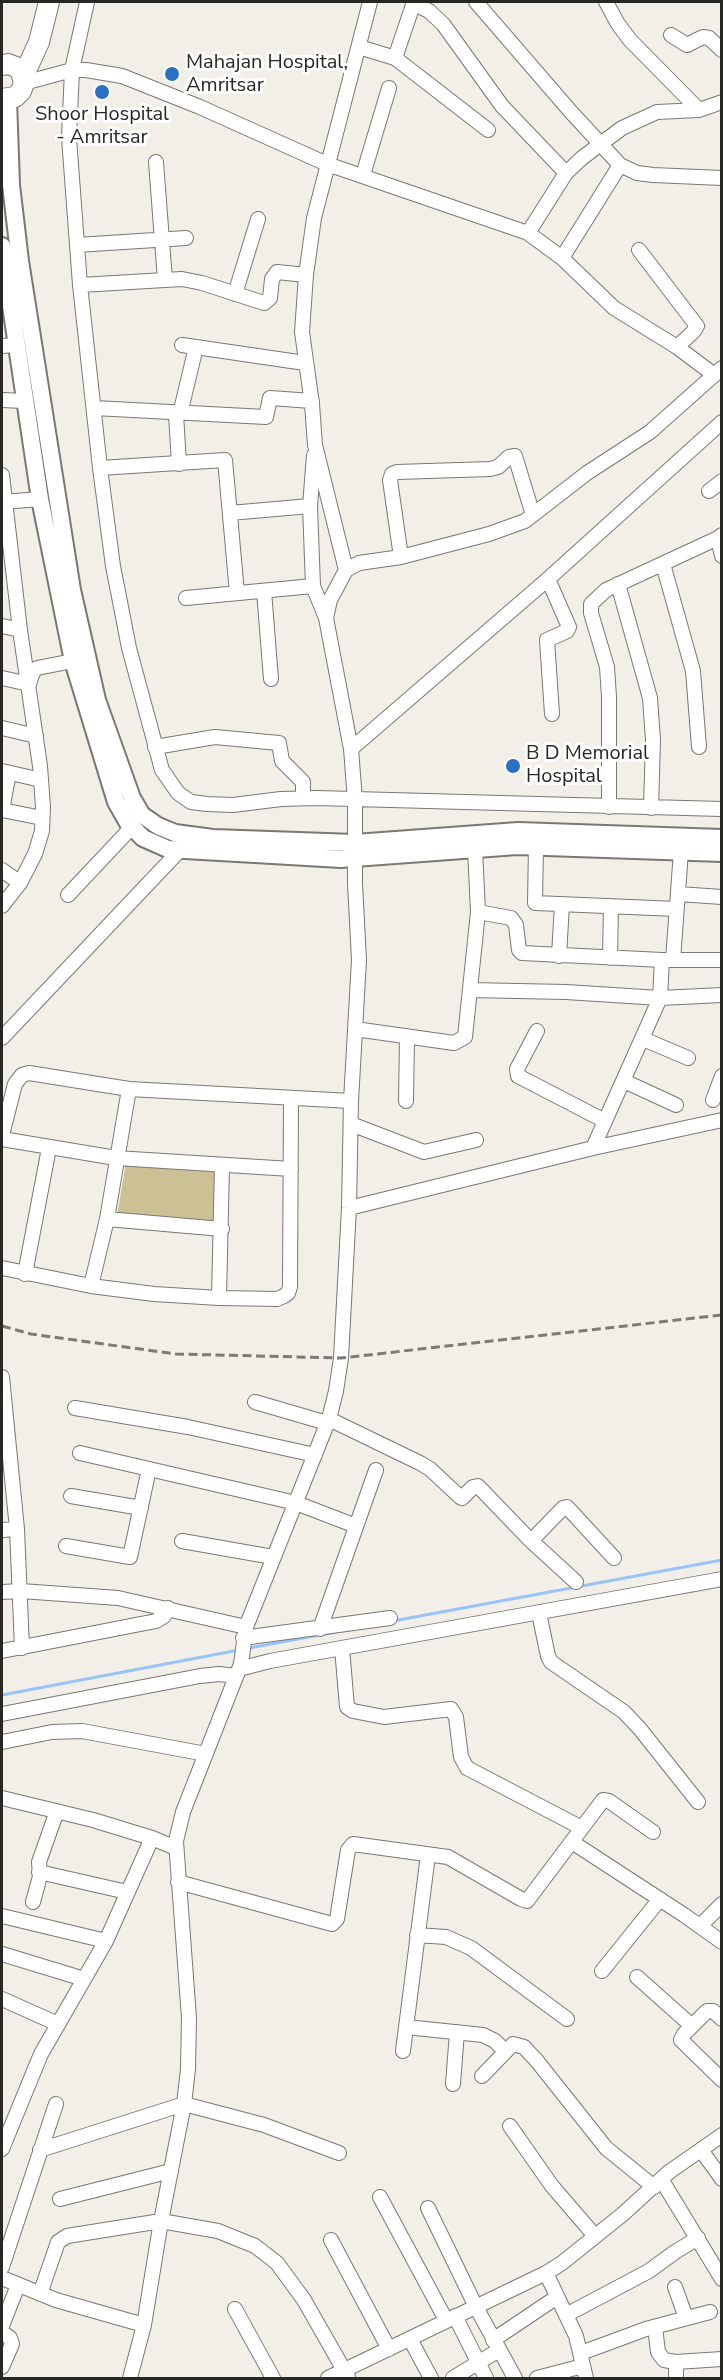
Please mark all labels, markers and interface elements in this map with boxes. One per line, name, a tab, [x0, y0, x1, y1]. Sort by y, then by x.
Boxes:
place label: Mahajan Hospital, Amritsar	[186, 51, 348, 98]
marker: Mahajan Hospital, Amritsar	[163, 65, 181, 83]
marker: Shoor Hospital - Amritsar	[93, 83, 111, 101]
place label: Shoor Hospital - Amritsar	[35, 103, 169, 150]
place label: B D Memorial Hospital	[526, 742, 649, 789]
marker: B D Memorial Hospital	[504, 757, 522, 775]

